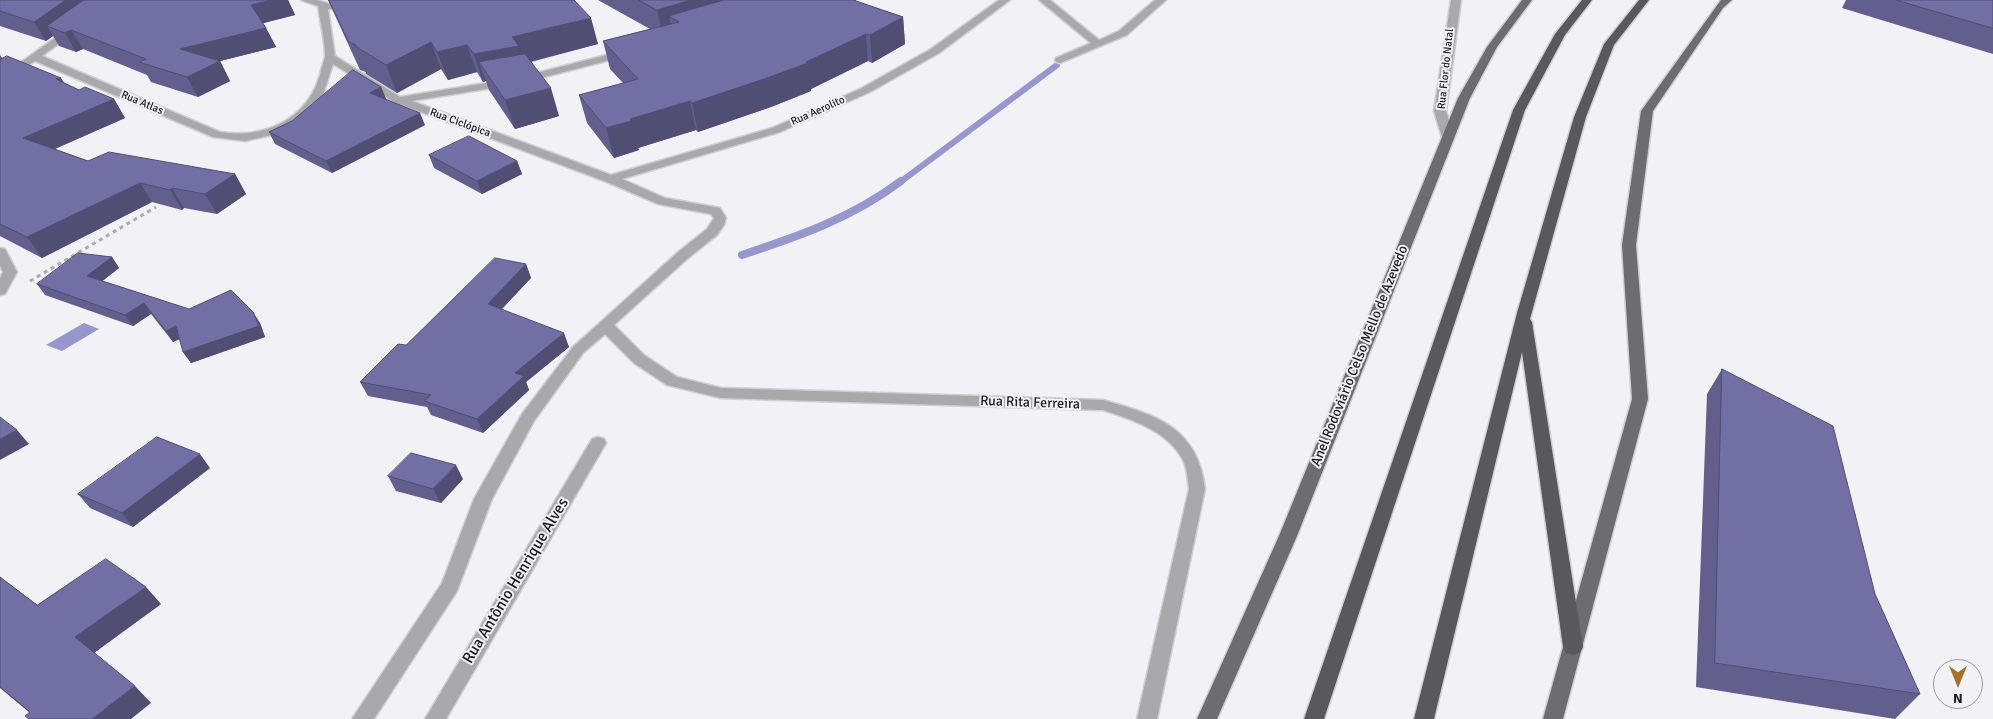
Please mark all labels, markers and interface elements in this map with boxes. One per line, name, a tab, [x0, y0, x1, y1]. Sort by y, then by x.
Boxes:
street label: Rua Flor do Natal	[1435, 28, 1457, 110]
street label: Rua Atlas	[119, 88, 165, 118]
street label: Rua Aerolito	[789, 93, 847, 129]
street label: Rua Ciclópica	[428, 106, 492, 140]
street label: Anel Rodoviário Celso Mello de Azevedo	[1308, 243, 1412, 469]
street label: Rua Rita Ferreira	[980, 393, 1080, 413]
street label: Rua Antônio Henrique Alves	[459, 495, 573, 667]
north arrow	[1933, 659, 1983, 709]
text: N	[1953, 690, 1963, 707]

